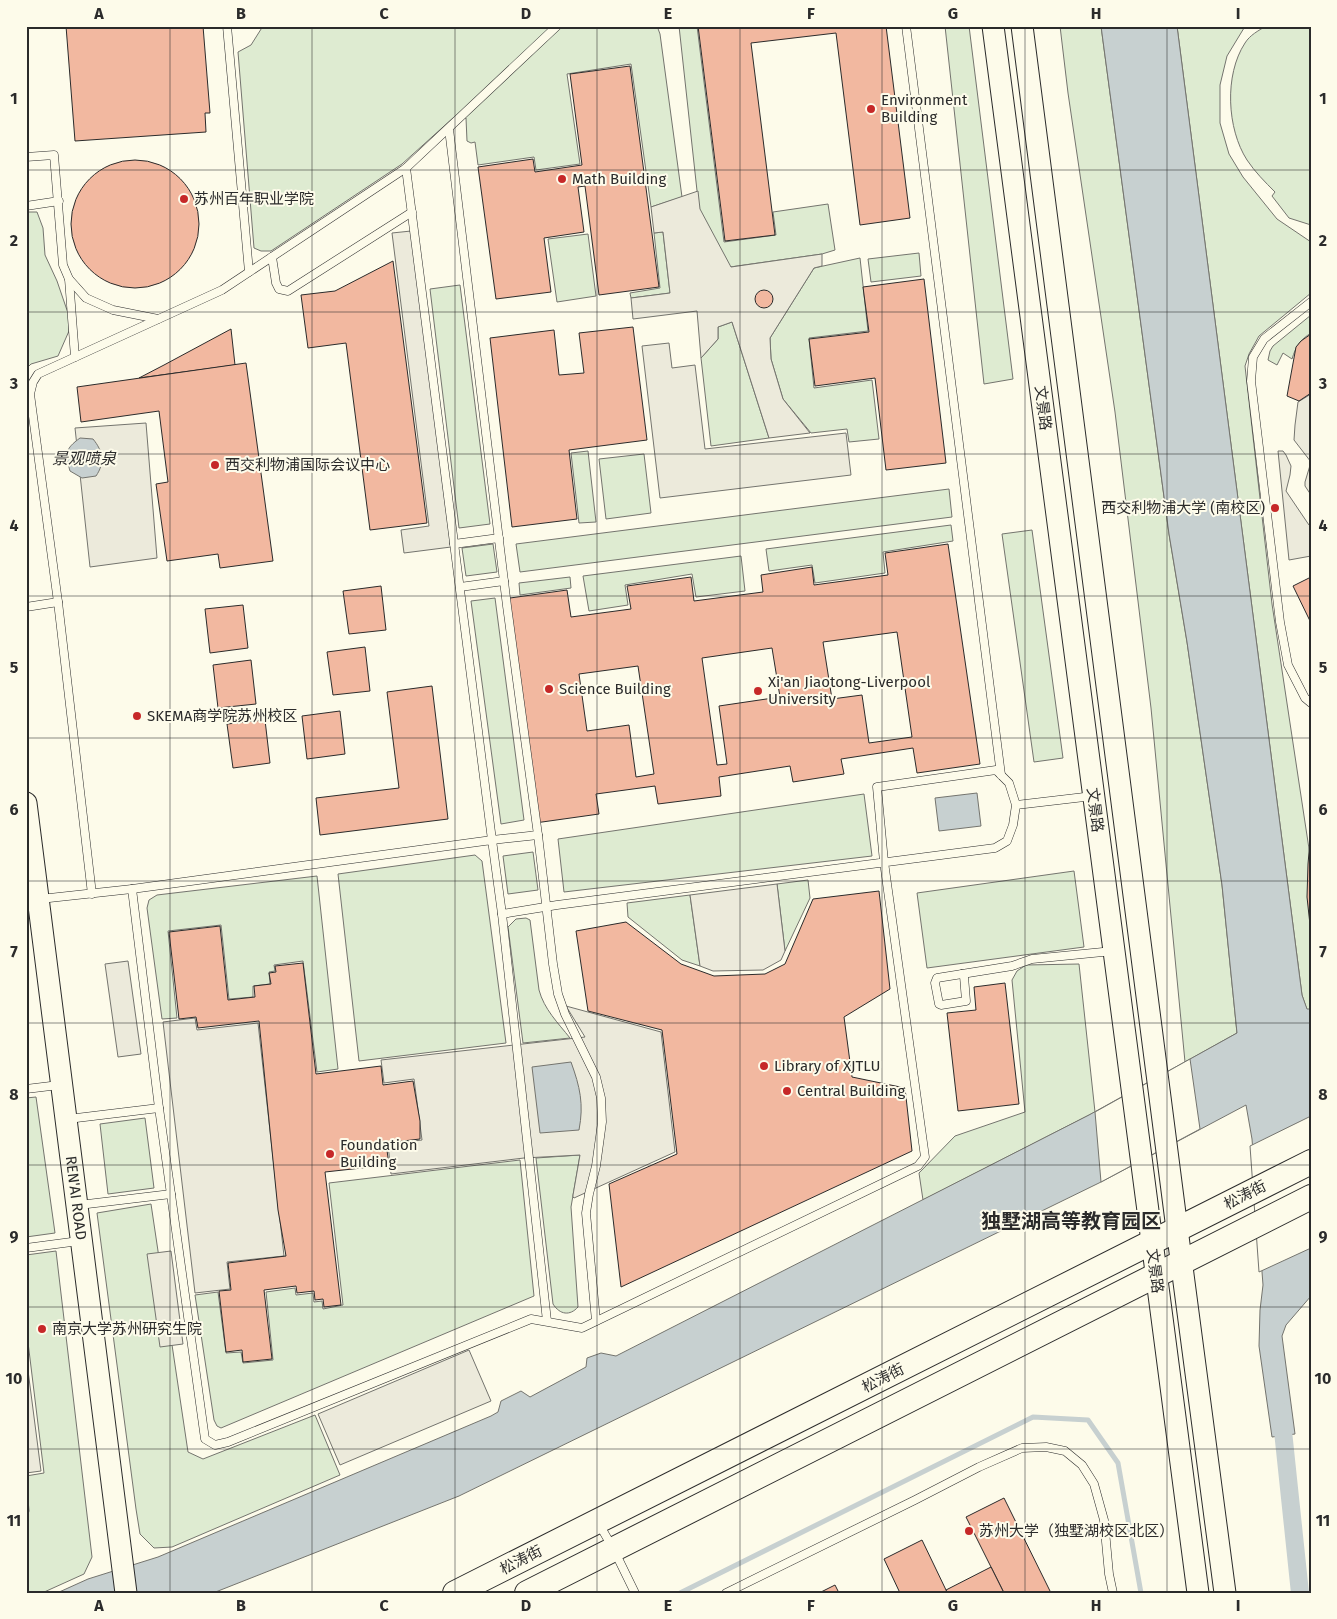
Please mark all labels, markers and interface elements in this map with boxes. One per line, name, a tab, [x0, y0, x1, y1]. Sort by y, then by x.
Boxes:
text: A	[93, 4, 104, 23]
text: B	[236, 4, 246, 23]
text: C	[379, 4, 389, 23]
text: D	[521, 4, 531, 23]
text: E	[664, 4, 672, 23]
text: F	[807, 4, 815, 23]
text: G	[948, 4, 958, 23]
text: H	[1091, 4, 1101, 23]
text: I	[1236, 4, 1240, 23]
text: 1	[10, 89, 18, 108]
text: 1	[1319, 89, 1327, 108]
place label: Environment Building	[881, 91, 968, 126]
marker: Environment Building	[865, 103, 877, 115]
place label: Math Building	[572, 170, 666, 188]
marker: Math Building	[556, 173, 568, 185]
place label: 苏州百年职业学院	[194, 190, 314, 208]
marker: 苏州百年职业学院	[178, 193, 190, 205]
text: 2	[10, 231, 18, 250]
text: 2	[1319, 231, 1327, 250]
text: 3	[9, 374, 18, 393]
text: 3	[1318, 374, 1327, 393]
street label: 文景路	[1031, 385, 1055, 431]
water label: 景观喷泉	[52, 449, 117, 468]
place label: 西交利物浦国际会议中心	[225, 456, 390, 474]
marker: 西交利物浦国际会议中心	[209, 459, 221, 471]
place label: 西交利物浦大学 (南校区)	[1101, 499, 1265, 517]
marker: 西交利物浦大学 (南校区)	[1269, 502, 1281, 514]
text: 4	[9, 516, 19, 535]
text: 4	[1318, 516, 1328, 535]
text: 5	[10, 658, 19, 677]
text: 5	[1319, 658, 1328, 677]
place label: Xi'an Jiaotong-Liverpool University	[768, 673, 931, 708]
place label: Science Building	[559, 680, 671, 698]
marker: Science Building	[543, 683, 555, 695]
marker: Xi'an Jiaotong-Liverpool University	[752, 685, 764, 697]
place label: SKEMA商学院苏州校区	[147, 707, 297, 725]
marker: SKEMA商学院苏州校区	[131, 710, 143, 722]
street label: 文景路	[1083, 787, 1107, 833]
text: 6	[9, 800, 19, 819]
text: 6	[1318, 800, 1328, 819]
text: 7	[10, 942, 18, 961]
text: 7	[1319, 942, 1327, 961]
place label: Library of XJTLU	[774, 1057, 880, 1075]
marker: Library of XJTLU	[758, 1060, 770, 1072]
place label: Central Building	[797, 1082, 906, 1100]
text: 8	[9, 1085, 19, 1104]
marker: Central Building	[781, 1085, 793, 1097]
text: 8	[1318, 1085, 1328, 1104]
place label: Foundation Building	[340, 1136, 417, 1171]
marker: Foundation Building	[324, 1148, 336, 1160]
street label: REN'AI ROAD	[62, 1155, 90, 1241]
street label: 松涛街	[1221, 1177, 1269, 1213]
district label: 独墅湖高等教育园区	[981, 1209, 1161, 1233]
text: 9	[10, 1227, 19, 1246]
text: 9	[1319, 1227, 1328, 1246]
street label: 文景路	[1143, 1248, 1167, 1294]
place label: 南京大学苏州研究生院	[52, 1320, 202, 1338]
marker: 南京大学苏州研究生院	[36, 1323, 48, 1335]
street label: 松涛街	[859, 1360, 907, 1396]
text: 10	[6, 1369, 22, 1388]
text: 10	[1315, 1369, 1331, 1388]
text: 11	[7, 1511, 21, 1530]
text: 11	[1316, 1511, 1330, 1530]
place label: 苏州大学（独墅湖校区北区）	[979, 1522, 1174, 1540]
marker: 苏州大学（独墅湖校区北区）	[963, 1525, 975, 1537]
street label: 松涛街	[497, 1542, 545, 1578]
text: A	[93, 1596, 104, 1615]
text: B	[236, 1596, 246, 1615]
text: C	[379, 1596, 389, 1615]
text: D	[521, 1596, 531, 1615]
text: E	[664, 1596, 672, 1615]
text: F	[807, 1596, 815, 1615]
text: G	[948, 1596, 958, 1615]
text: H	[1091, 1596, 1101, 1615]
text: I	[1236, 1596, 1240, 1615]

